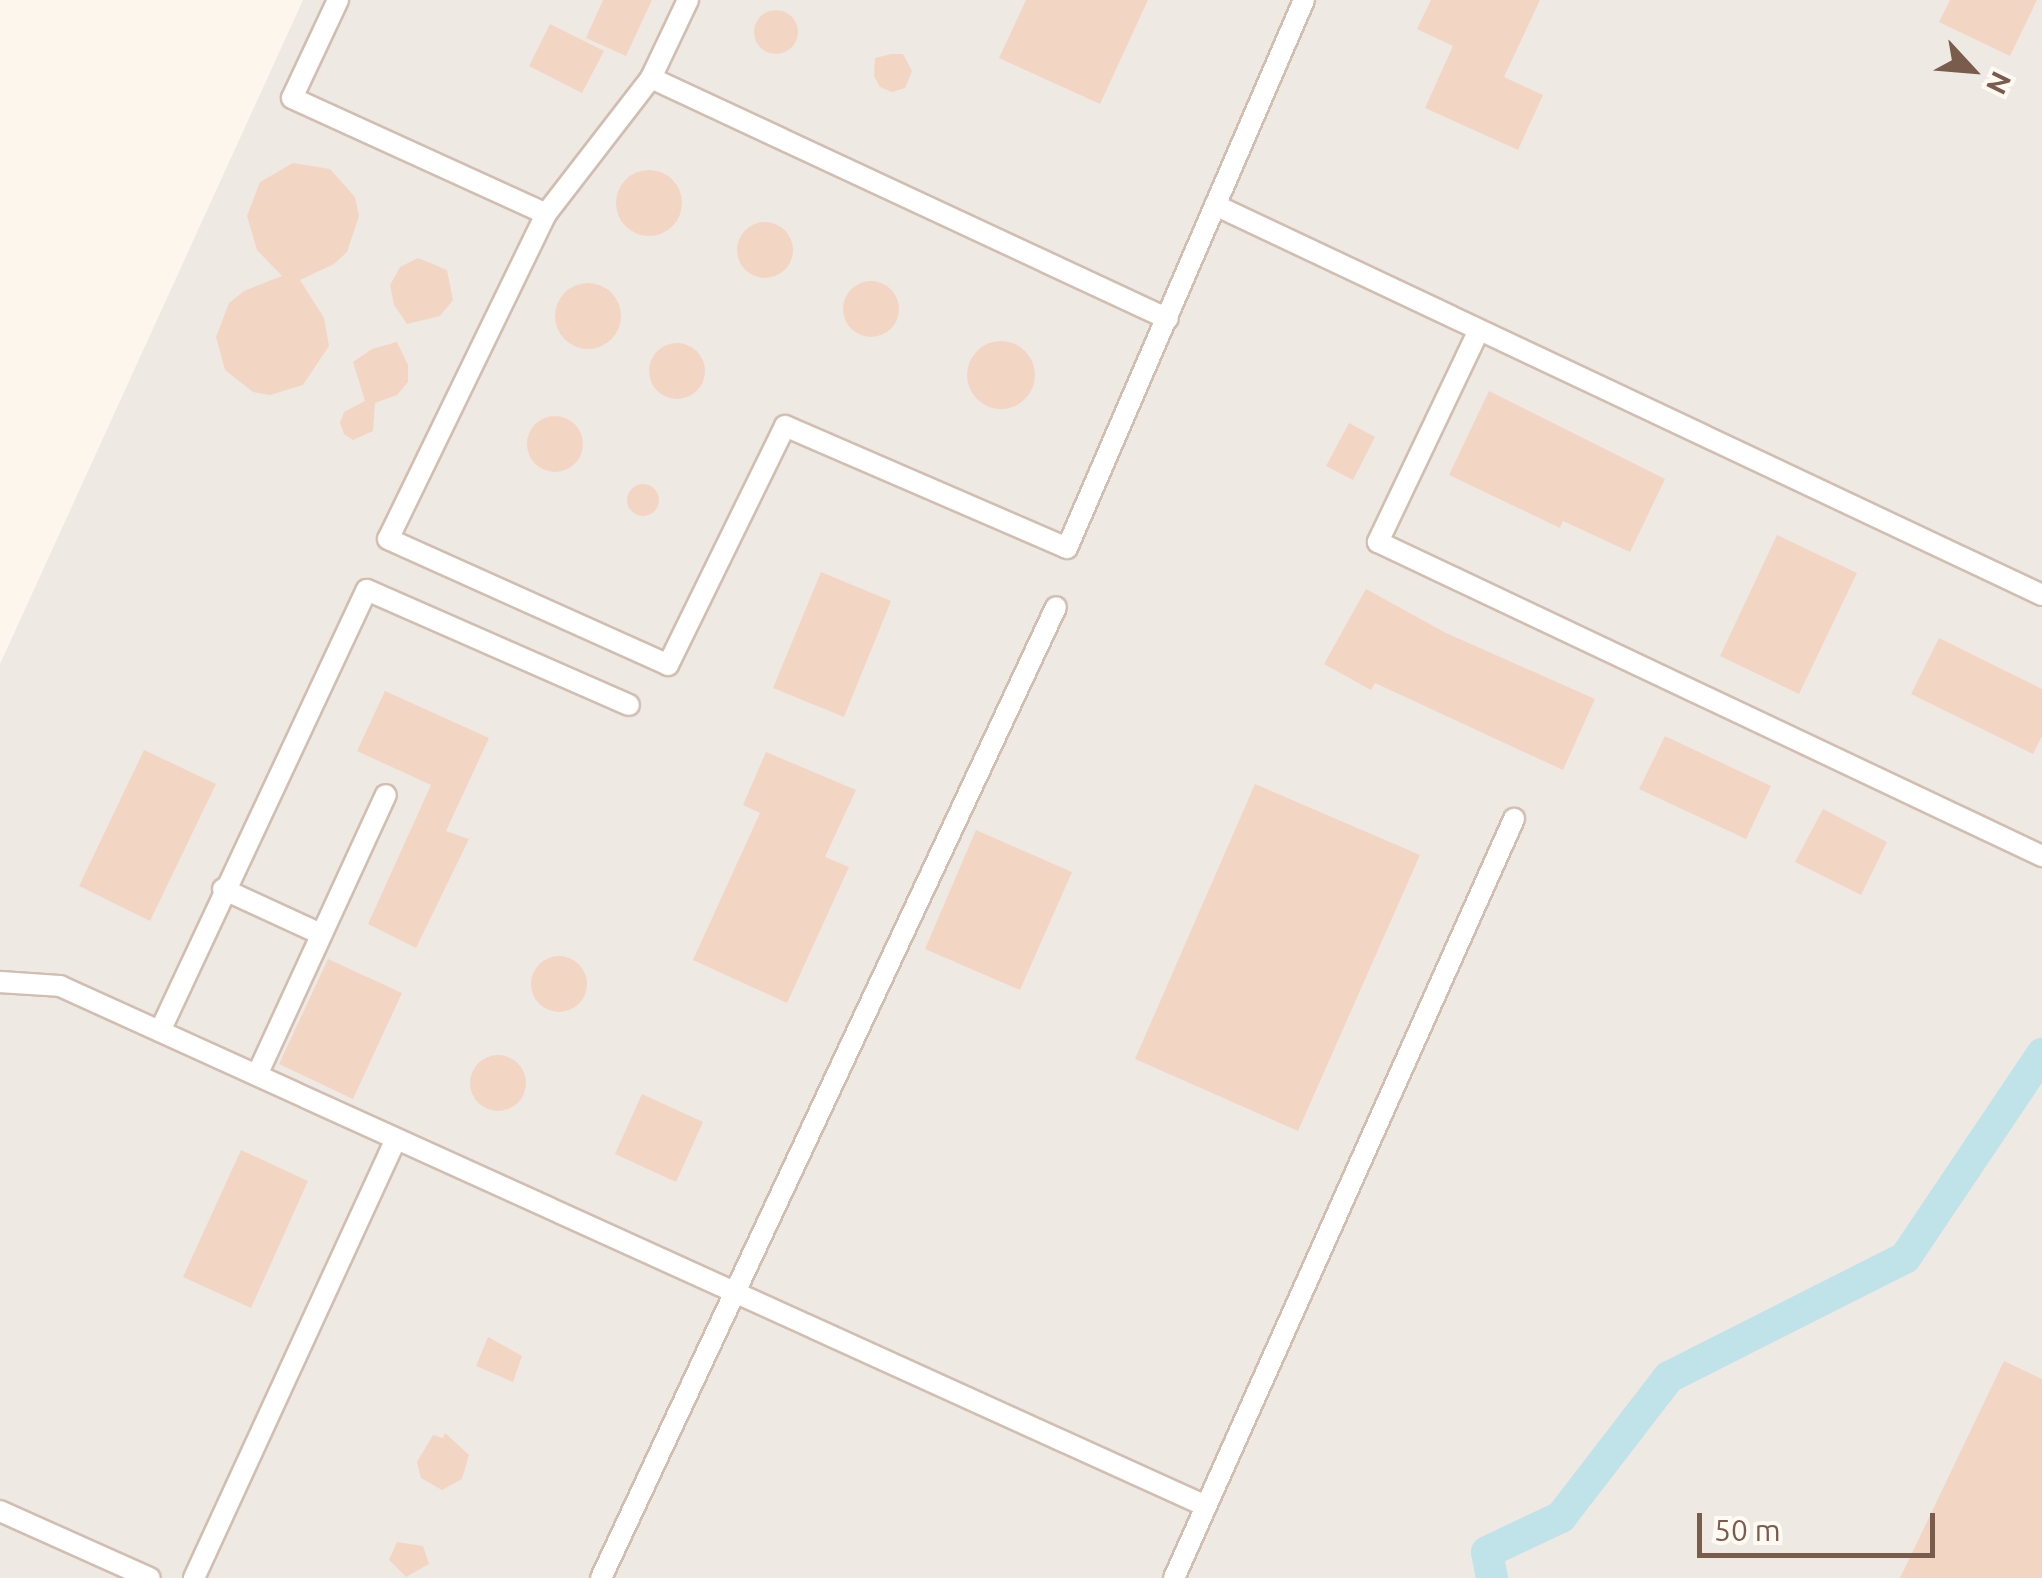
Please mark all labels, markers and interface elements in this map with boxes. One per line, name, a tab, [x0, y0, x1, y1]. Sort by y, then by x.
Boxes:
north arrow	[1922, 20, 2022, 120]
text: N	[1981, 67, 2018, 100]
scale bar	[1702, 1493, 1940, 1555]
text: 50 m	[1714, 1513, 1781, 1547]

